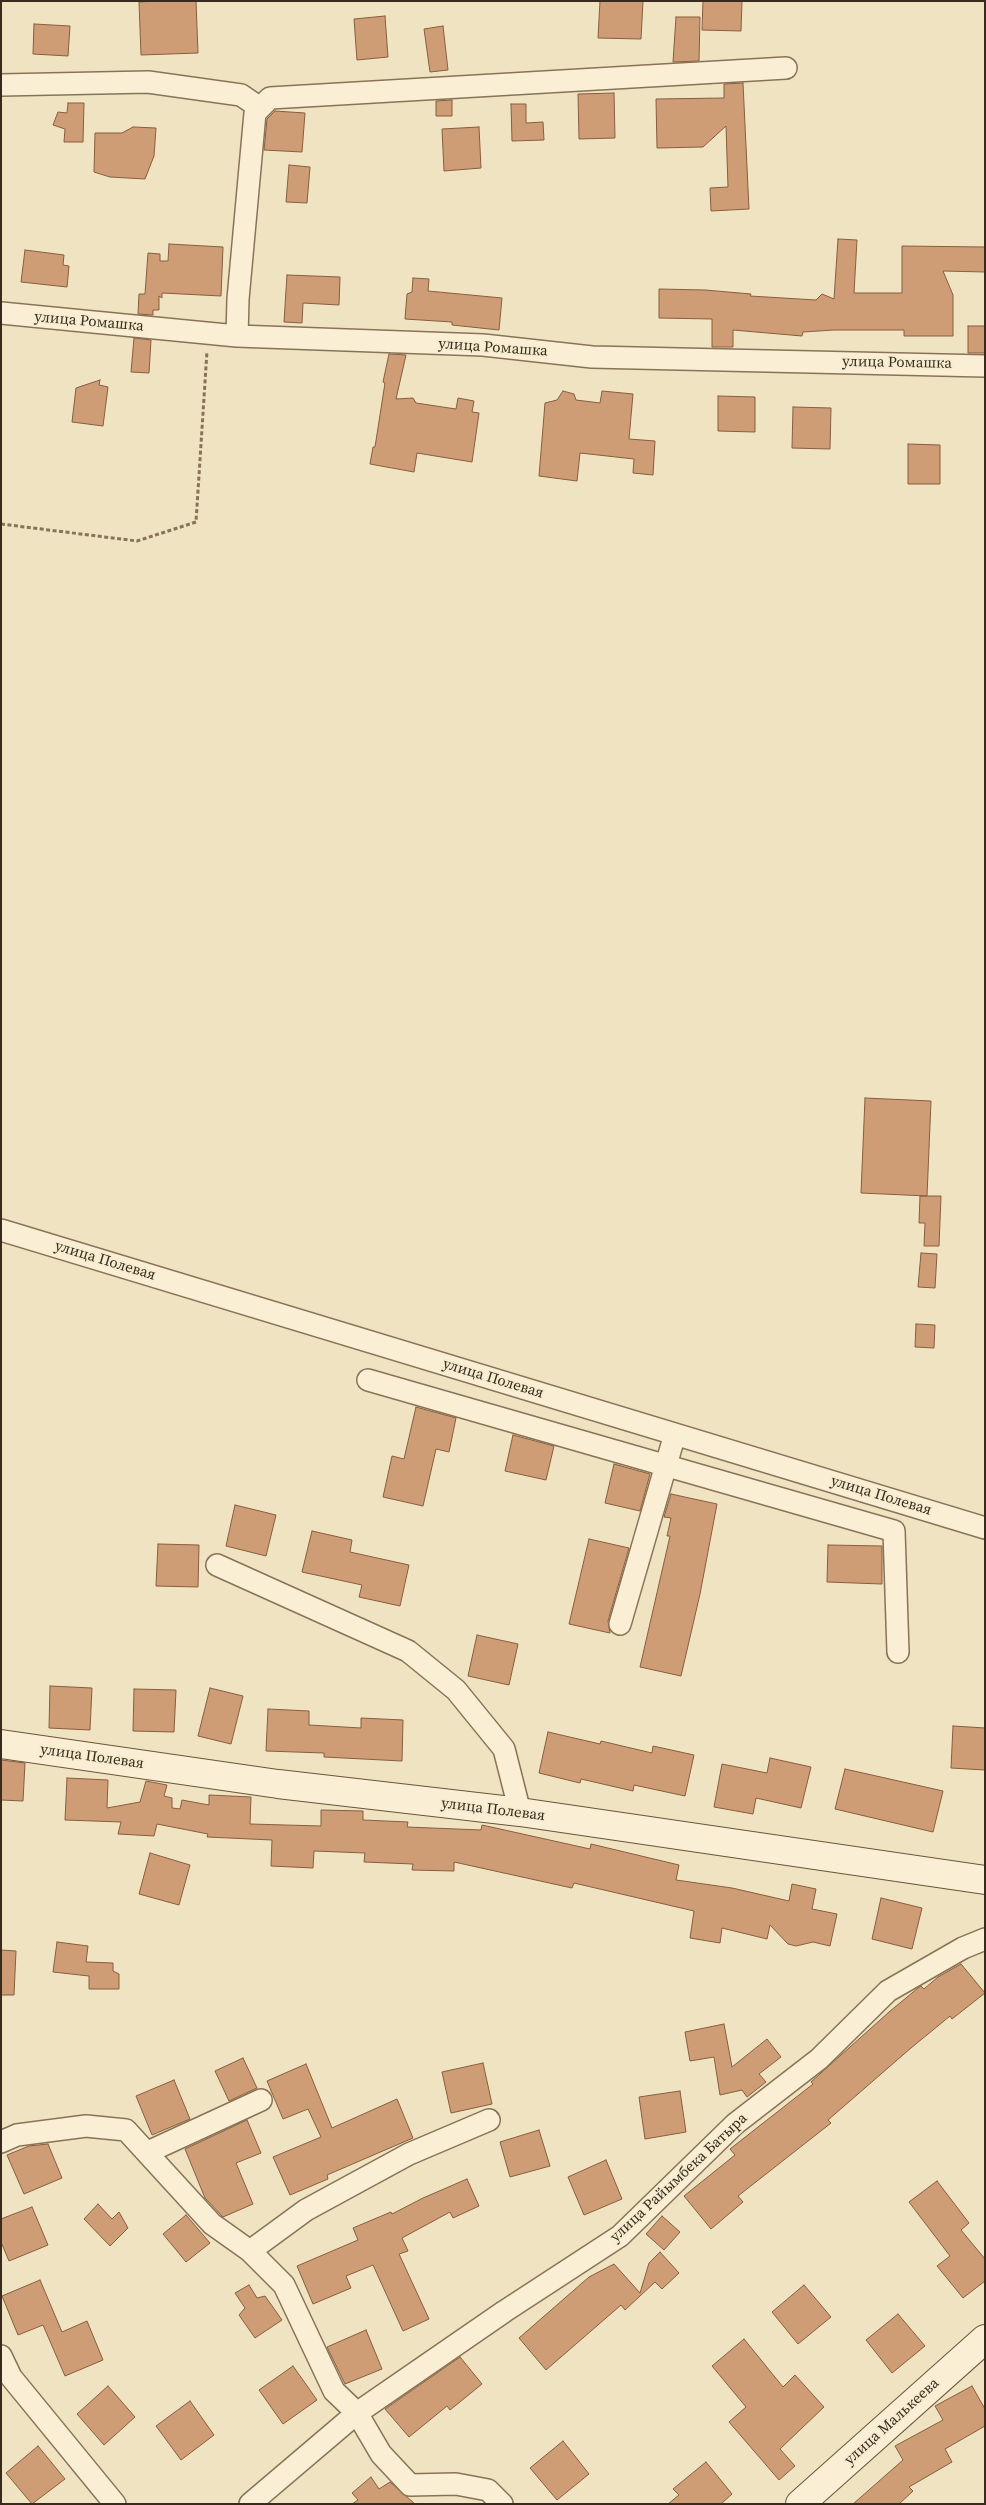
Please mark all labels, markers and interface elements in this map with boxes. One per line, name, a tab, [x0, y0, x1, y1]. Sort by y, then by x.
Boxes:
street label: улица Ромашка	[34, 308, 144, 336]
street label: улица Ромашка	[438, 335, 548, 361]
street label: улица Ромашка	[842, 353, 952, 373]
street label: улица Полевая	[52, 1237, 158, 1285]
street label: улица Полевая	[440, 1355, 546, 1403]
street label: улица Полевая	[828, 1472, 934, 1520]
street label: улица Полевая	[39, 1741, 145, 1773]
street label: улица Полевая	[440, 1795, 546, 1825]
street label: улица Райымбека Батыра	[607, 2110, 751, 2246]
street label: улица Малькеева	[841, 2375, 943, 2469]

